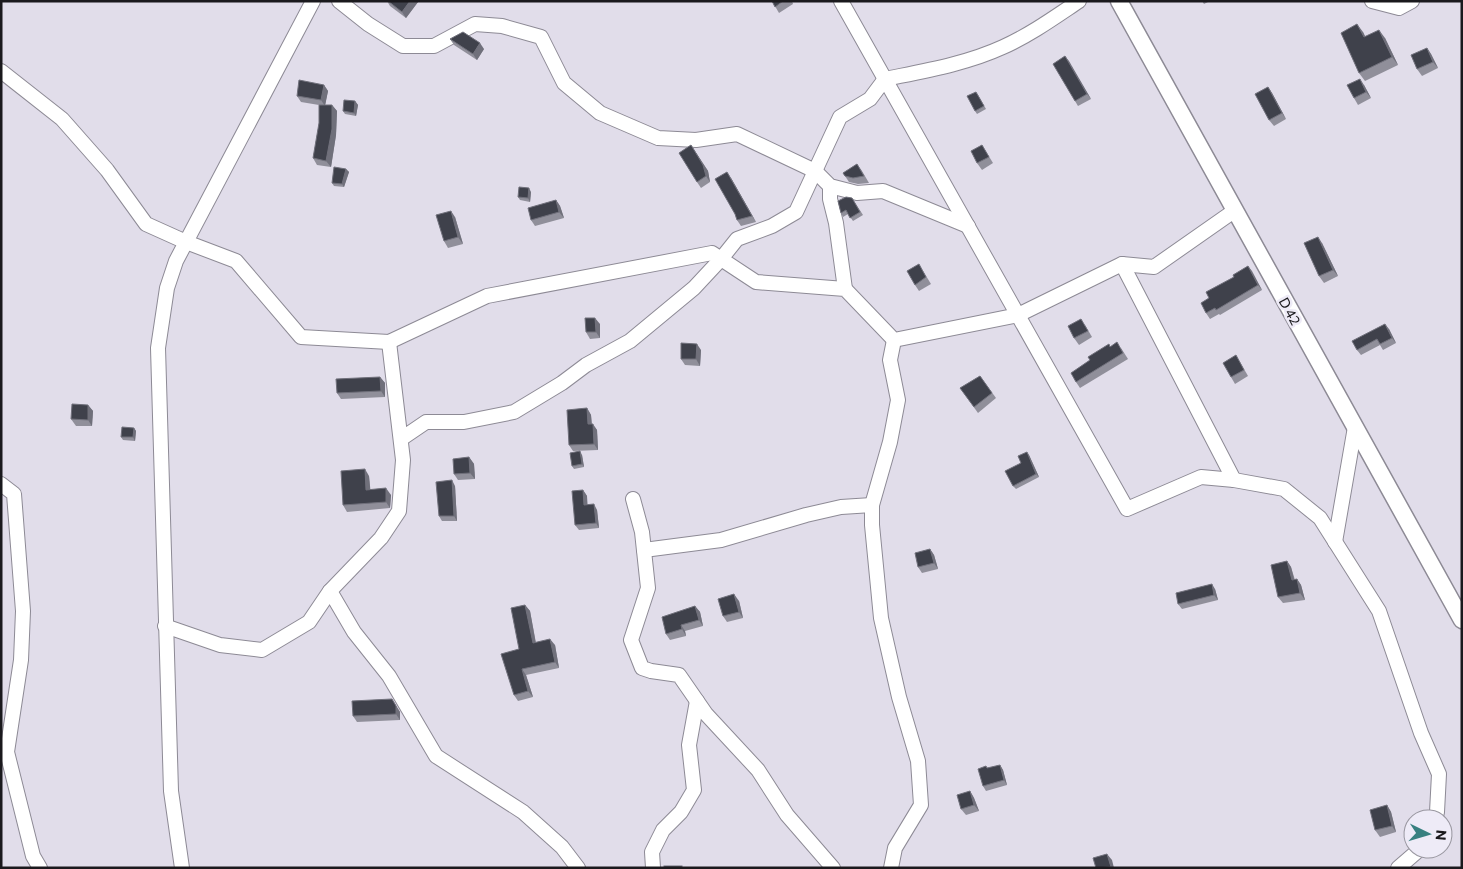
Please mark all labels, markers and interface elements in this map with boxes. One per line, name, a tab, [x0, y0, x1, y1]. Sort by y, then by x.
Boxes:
street label: D 42	[1276, 294, 1305, 328]
north arrow	[1403, 809, 1453, 859]
text: N	[1433, 829, 1450, 841]

